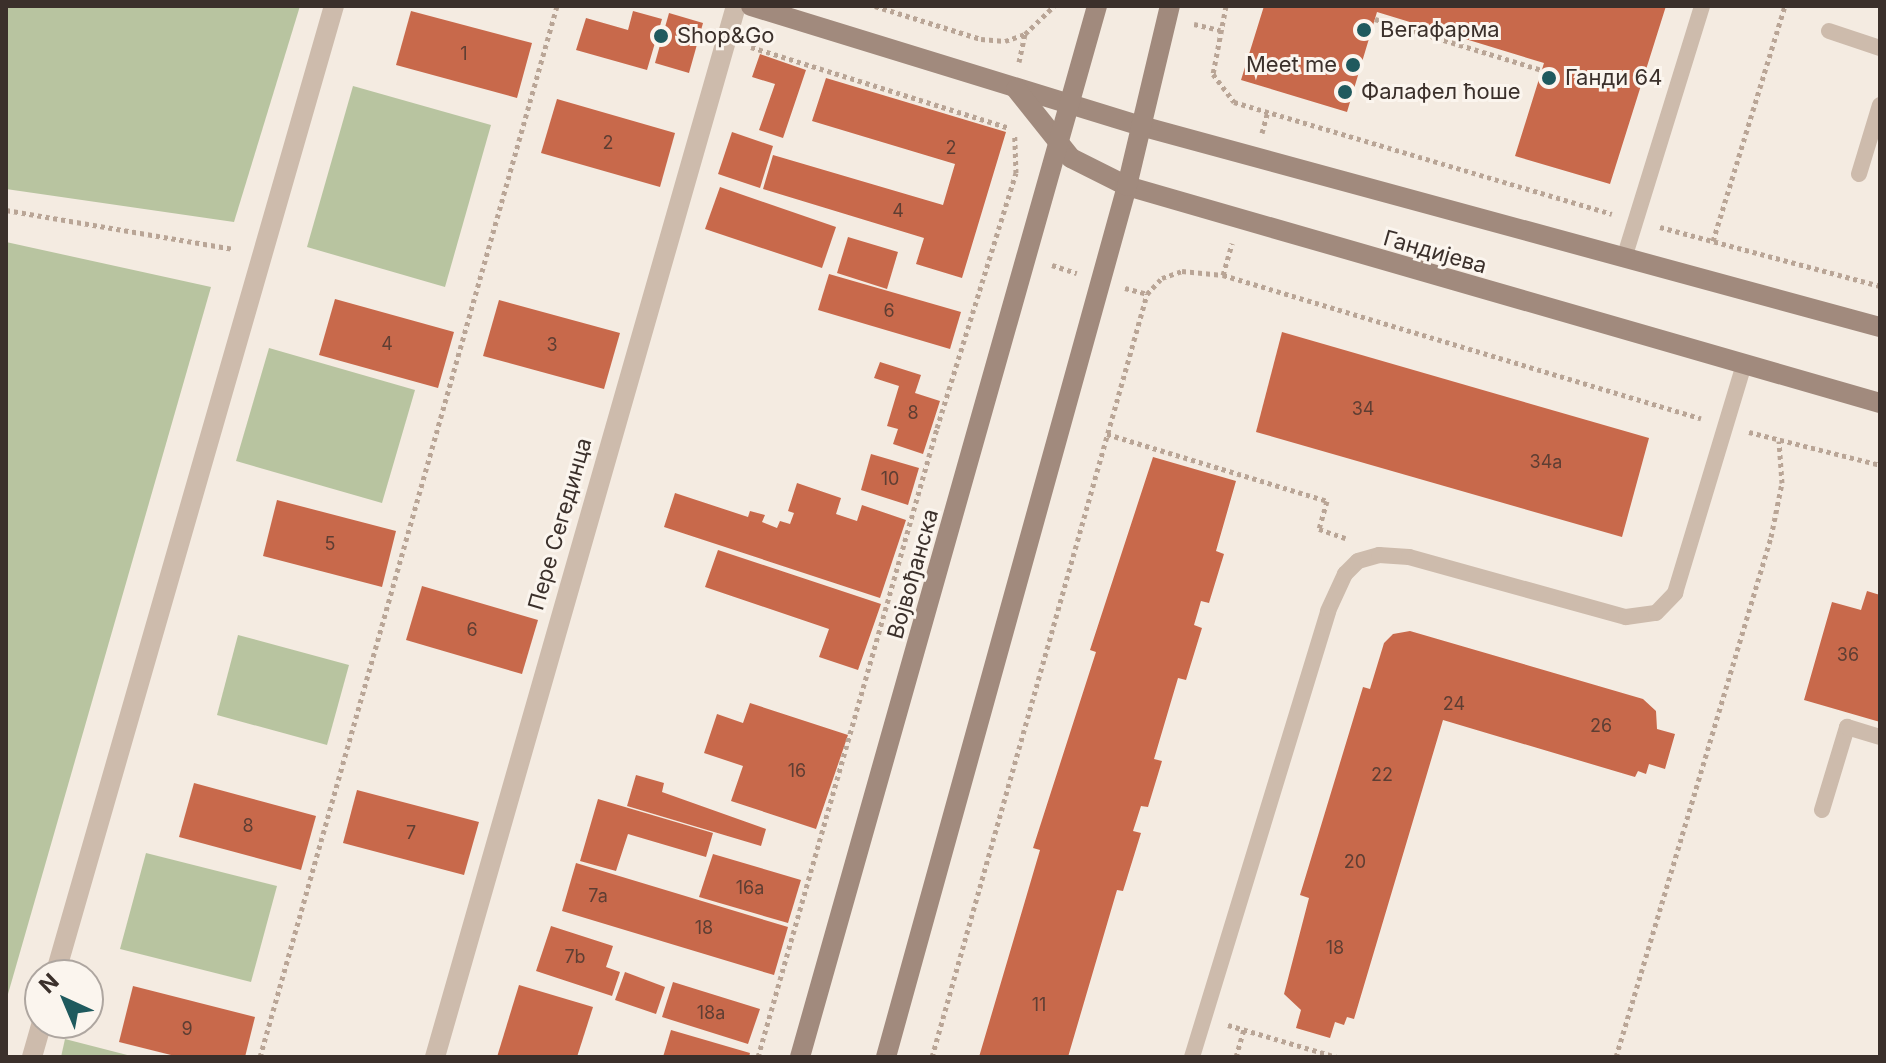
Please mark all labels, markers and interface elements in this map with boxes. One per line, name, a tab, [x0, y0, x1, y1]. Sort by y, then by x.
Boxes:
place label: Вегафарма	[1380, 17, 1500, 43]
marker: Вегафарма	[1355, 21, 1373, 39]
place label: Shop&Go	[677, 23, 775, 49]
marker: Shop&Go	[652, 27, 670, 45]
house number: 1	[460, 43, 468, 65]
place label: Meet me	[1246, 52, 1337, 78]
marker: Meet me	[1344, 56, 1362, 74]
place label: Ганди 64	[1565, 65, 1662, 91]
marker: Ганди 64	[1540, 69, 1558, 87]
place label: Фалафел ћоше	[1361, 79, 1521, 105]
marker: Фалафел ћоше	[1336, 83, 1354, 101]
house number: 2	[603, 132, 613, 154]
house number: 2	[946, 137, 956, 159]
house number: 4	[892, 200, 904, 222]
street label: Гандијева	[1380, 225, 1490, 279]
house number: 6	[883, 300, 895, 322]
house number: 4	[381, 333, 393, 355]
house number: 3	[546, 334, 558, 356]
house number: 34	[1352, 398, 1374, 420]
house number: 8	[907, 402, 919, 424]
street label: Пере Сегединца	[523, 435, 597, 613]
house number: 34a	[1530, 451, 1562, 473]
house number: 10	[881, 468, 899, 490]
street label: Војвођанска	[882, 506, 944, 642]
house number: 5	[325, 533, 335, 555]
house number: 6	[466, 619, 478, 641]
house number: 36	[1837, 644, 1859, 666]
house number: 24	[1443, 693, 1465, 715]
house number: 26	[1590, 715, 1612, 737]
house number: 16	[788, 760, 806, 782]
house number: 22	[1371, 764, 1393, 786]
house number: 8	[242, 815, 254, 837]
house number: 7	[406, 822, 416, 844]
house number: 20	[1344, 851, 1366, 873]
house number: 16a	[736, 877, 764, 899]
house number: 7a	[588, 885, 608, 907]
house number: 18	[695, 917, 713, 939]
house number: 18	[1326, 937, 1344, 959]
house number: 7b	[564, 946, 586, 968]
north arrow	[24, 959, 104, 1039]
text: N	[34, 968, 64, 998]
house number: 11	[1032, 994, 1046, 1016]
house number: 18a	[697, 1002, 725, 1024]
house number: 9	[181, 1018, 193, 1040]

